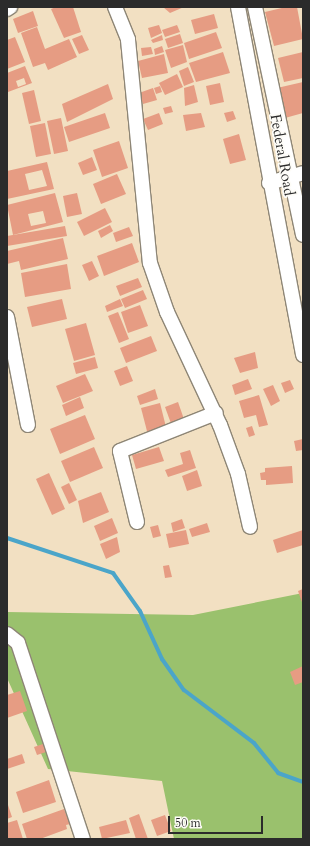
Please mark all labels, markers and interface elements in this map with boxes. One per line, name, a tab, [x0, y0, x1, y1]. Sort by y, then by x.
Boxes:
street label: Federal Road	[266, 113, 298, 197]
scale bar	[170, 808, 265, 834]
text: 50 m	[175, 815, 201, 831]

